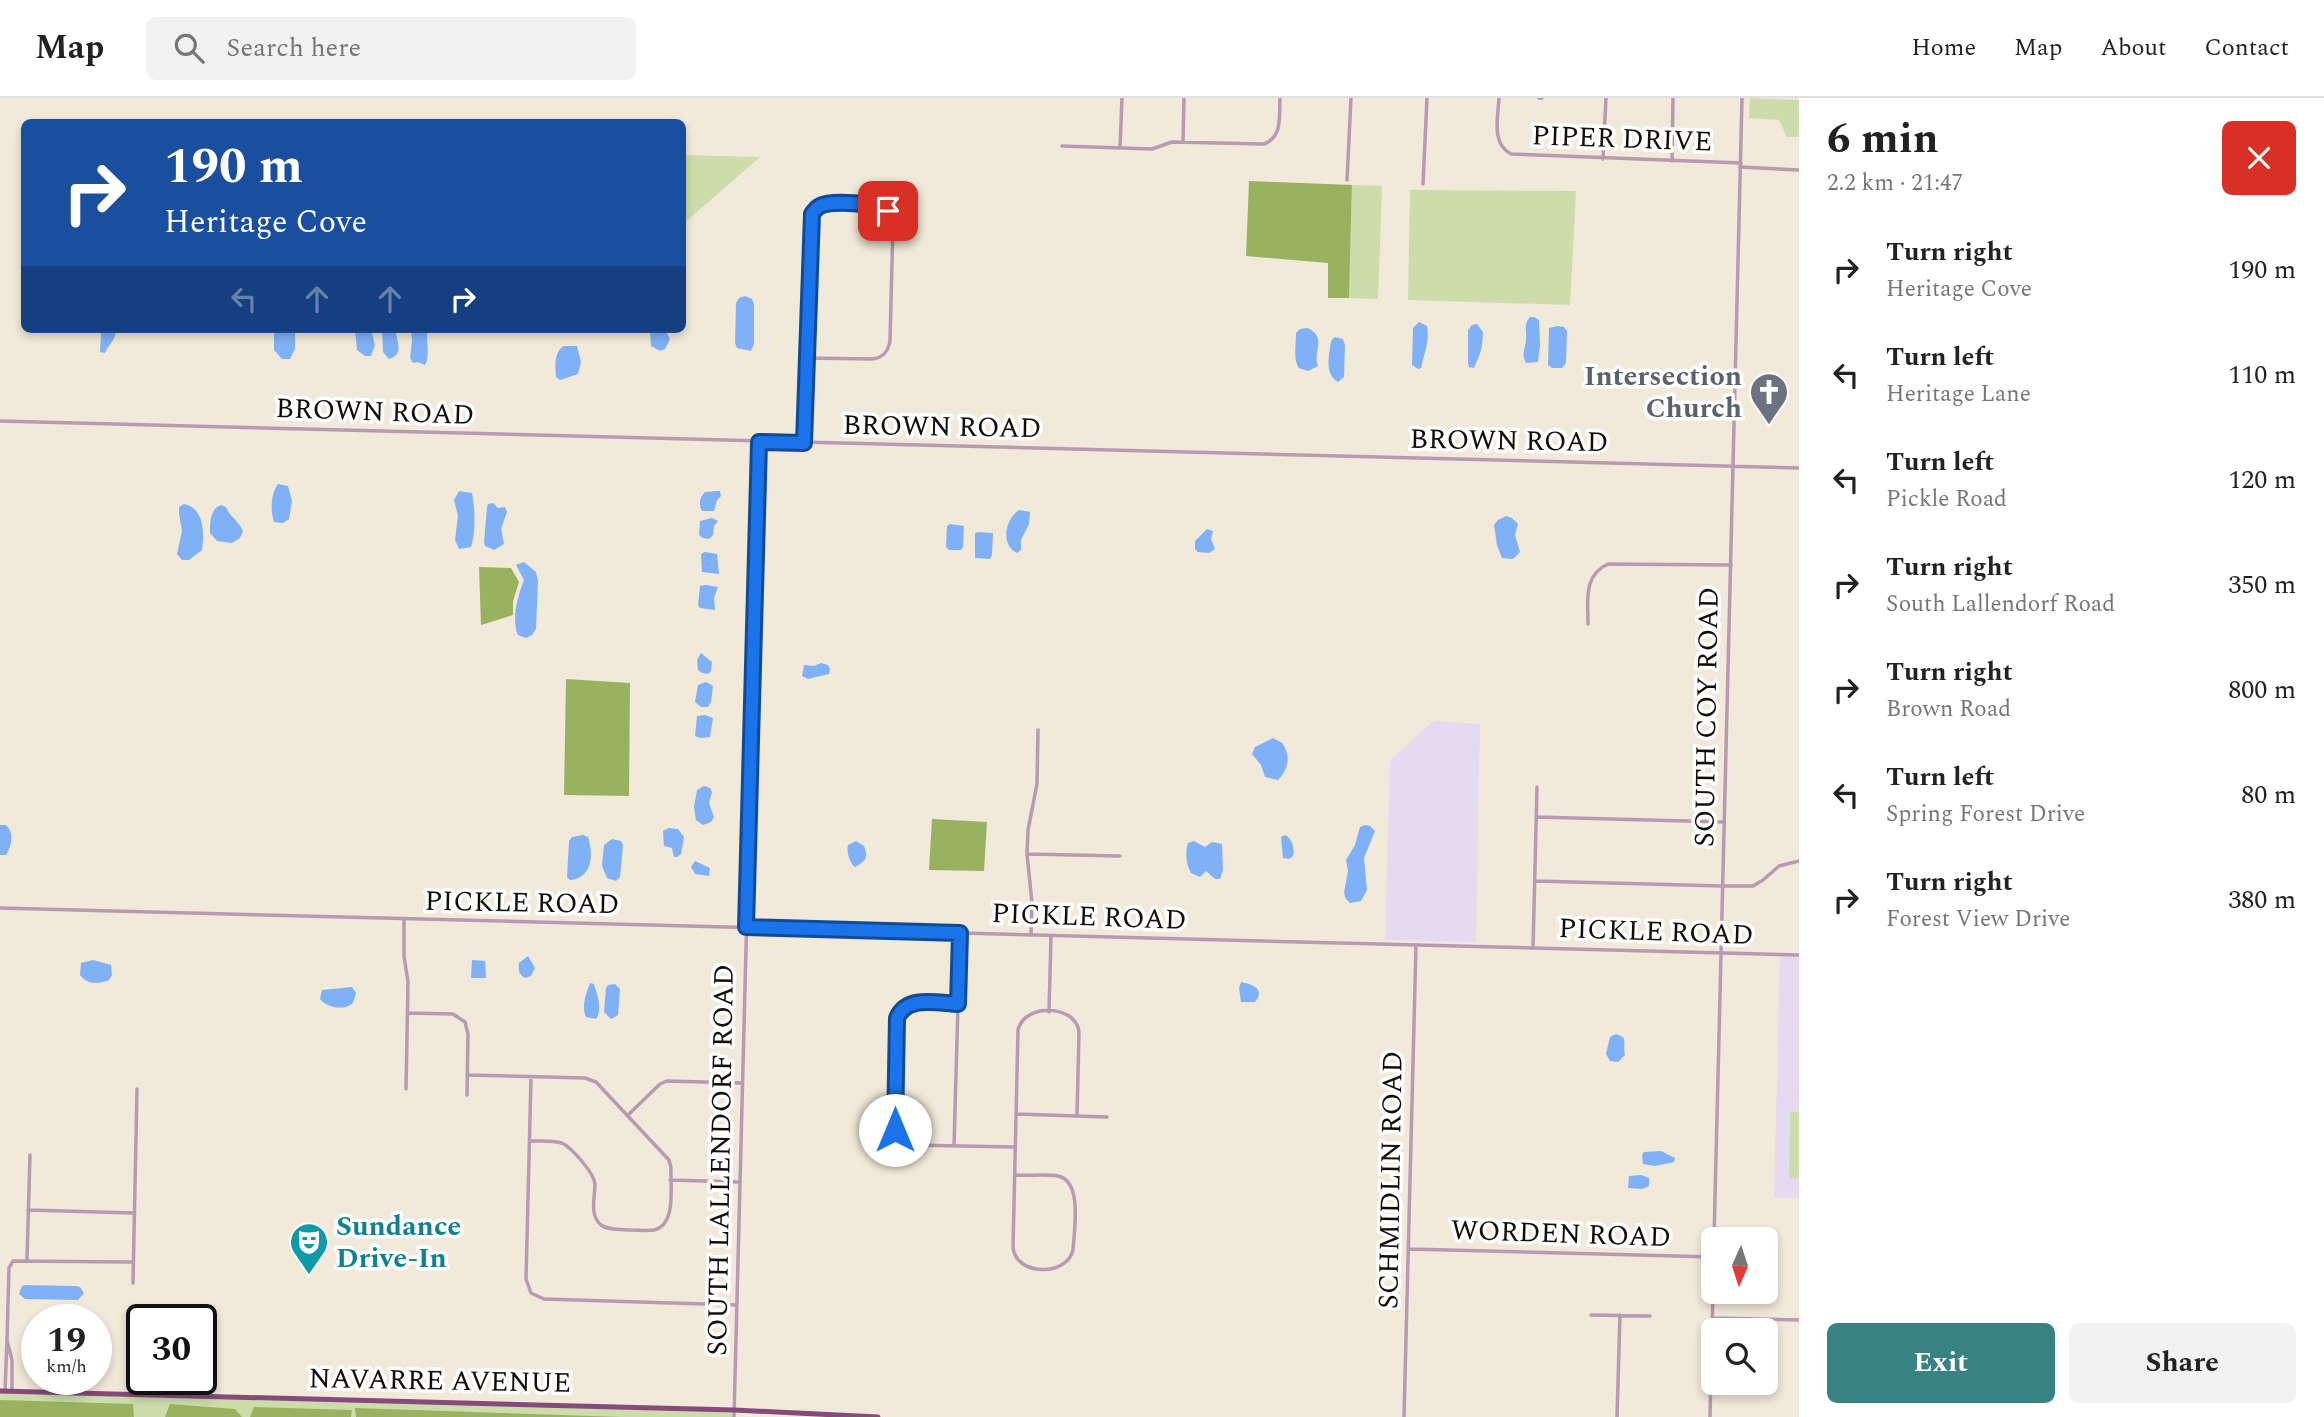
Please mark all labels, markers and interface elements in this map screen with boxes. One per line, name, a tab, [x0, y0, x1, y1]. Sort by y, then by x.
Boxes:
search box	[146, 17, 636, 80]
text: Map	[35, 23, 104, 73]
text: Search here	[226, 28, 361, 68]
icon: search	[170, 29, 208, 67]
text: Home	[1911, 30, 1976, 66]
text: Map	[2014, 30, 2062, 66]
text: About	[2100, 30, 2166, 66]
text: Contact	[2204, 30, 2289, 66]
text: 6 min	[1827, 108, 1939, 171]
street label: PIPER DRIVE	[1531, 114, 1713, 164]
button: close	[2222, 121, 2296, 195]
text: 190 m	[164, 130, 303, 205]
icon: right	[49, 147, 140, 238]
text: 2.2 km · 21:47	[1827, 166, 1963, 201]
pin	[858, 181, 918, 241]
icon: arrive	[869, 192, 907, 230]
text: Heritage Cove	[164, 198, 367, 247]
text: Turn right	[1886, 232, 2013, 272]
text: 190 m	[2228, 250, 2296, 290]
icon: right	[1827, 251, 1865, 289]
text: Heritage Cove	[1886, 272, 2032, 307]
icon: left	[225, 280, 263, 318]
icon: ahead	[298, 280, 336, 318]
icon: ahead	[371, 280, 409, 318]
icon: right	[444, 280, 482, 318]
text: Turn left	[1886, 337, 1994, 377]
place label: Intersection Church	[1584, 355, 1742, 430]
text: 110 m	[2228, 355, 2296, 395]
icon: left	[1827, 356, 1865, 394]
church icon: Intersection Church	[1748, 371, 1790, 426]
text: Heritage Lane	[1886, 377, 2031, 412]
street label: BROWN ROAD	[275, 387, 475, 437]
street label: BROWN ROAD	[842, 404, 1042, 450]
street label: BROWN ROAD	[1409, 418, 1609, 464]
text: Turn left	[1886, 442, 1994, 482]
text: 120 m	[2228, 460, 2296, 500]
icon: left	[1827, 461, 1865, 499]
text: Pickle Road	[1886, 482, 2007, 517]
text: Turn right	[1886, 547, 2013, 587]
text: 350 m	[2228, 565, 2296, 605]
icon: right	[1827, 566, 1865, 604]
street label: SOUTH COY ROAD	[1683, 587, 1731, 847]
text: South Lallendorf Road	[1886, 587, 2115, 622]
text: Turn right	[1886, 652, 2013, 692]
text: 800 m	[2228, 670, 2296, 710]
icon: right	[1827, 671, 1865, 709]
text: Brown Road	[1886, 692, 2011, 727]
text: Turn left	[1886, 757, 1994, 797]
text: 80 m	[2241, 775, 2296, 815]
icon: left	[1827, 776, 1865, 814]
text: Spring Forest Drive	[1886, 797, 2085, 832]
text: Turn right	[1886, 862, 2013, 902]
street label: PICKLE ROAD	[424, 880, 620, 926]
text: 380 m	[2228, 880, 2296, 920]
icon: right	[1827, 881, 1865, 919]
street label: PICKLE ROAD	[991, 892, 1187, 942]
text: Forest View Drive	[1886, 902, 2070, 937]
street label: PICKLE ROAD	[1558, 907, 1754, 957]
street label: SOUTH LALLENDORF ROAD	[696, 964, 746, 1356]
street label: SCHMIDLIN ROAD	[1367, 1051, 1415, 1309]
position arrow	[858, 1093, 932, 1167]
place label: Sundance Drive-In	[336, 1205, 461, 1280]
street label: WORDEN ROAD	[1450, 1209, 1672, 1259]
theatre icon: Sundance Drive-In	[288, 1221, 330, 1276]
north arrow	[1701, 1227, 1778, 1304]
map controls	[1701, 1227, 1778, 1395]
speed limit sign: 30	[126, 1304, 217, 1395]
text: 19	[47, 1314, 86, 1367]
button: search	[1701, 1318, 1778, 1395]
button: Exit	[1827, 1323, 2055, 1403]
button: Share	[2069, 1323, 2296, 1403]
text: km/h	[46, 1353, 87, 1380]
street label: NAVARRE AVENUE	[308, 1357, 572, 1405]

